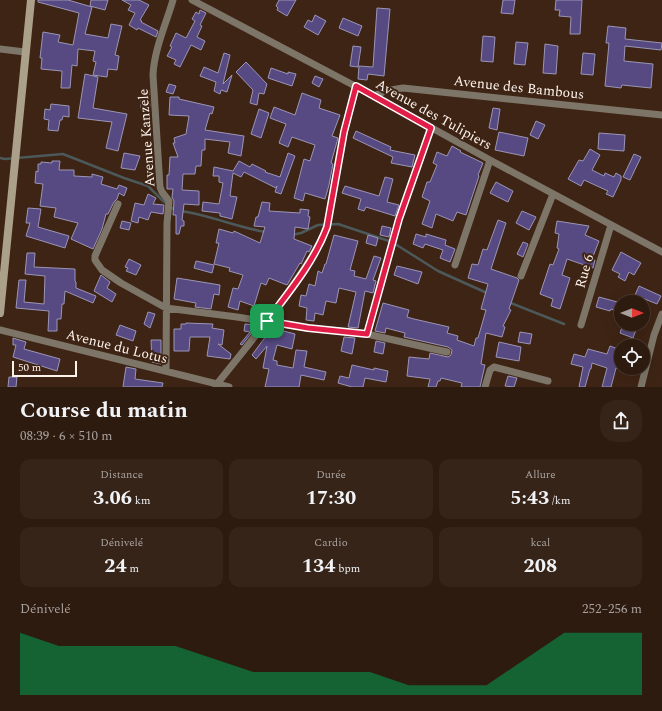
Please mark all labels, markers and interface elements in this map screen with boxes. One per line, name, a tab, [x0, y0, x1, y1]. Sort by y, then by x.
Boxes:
street label: Avenue des Bambous	[453, 70, 585, 105]
street label: Avenue des Tulipiers	[372, 74, 496, 155]
street label: Avenue Kanzele	[133, 88, 160, 188]
street label: Rue 6	[570, 252, 599, 291]
north arrow	[614, 295, 650, 331]
map controls	[614, 295, 650, 375]
pin	[250, 304, 284, 338]
icon: arrive	[256, 310, 278, 332]
street label: Avenue du Lotus	[64, 324, 170, 369]
button: locate	[614, 339, 650, 375]
scale bar	[12, 359, 77, 378]
text: 50 m	[18, 359, 41, 376]
text: Course du matin	[20, 394, 188, 427]
button: share	[600, 400, 642, 442]
text: 08:39 · 6 × 510 m	[20, 426, 112, 446]
text: Distance	[100, 466, 143, 483]
text: Durée	[316, 466, 346, 483]
text: Allure	[525, 466, 556, 483]
text: 3.06	[93, 483, 132, 513]
text: 17:30	[306, 483, 356, 513]
text: 5:43	[510, 483, 549, 513]
text: km	[132, 492, 150, 509]
text: /km	[549, 492, 570, 509]
text: Dénivelé	[100, 534, 143, 551]
text: Cardio	[314, 534, 348, 551]
text: kcal	[530, 534, 550, 551]
text: 24	[104, 551, 127, 581]
text: 134	[302, 551, 336, 581]
text: 208	[523, 551, 557, 581]
text: m	[127, 560, 139, 577]
text: bpm	[336, 560, 360, 577]
text: Dénivelé	[20, 599, 71, 619]
text: 252–256 m	[582, 599, 642, 619]

